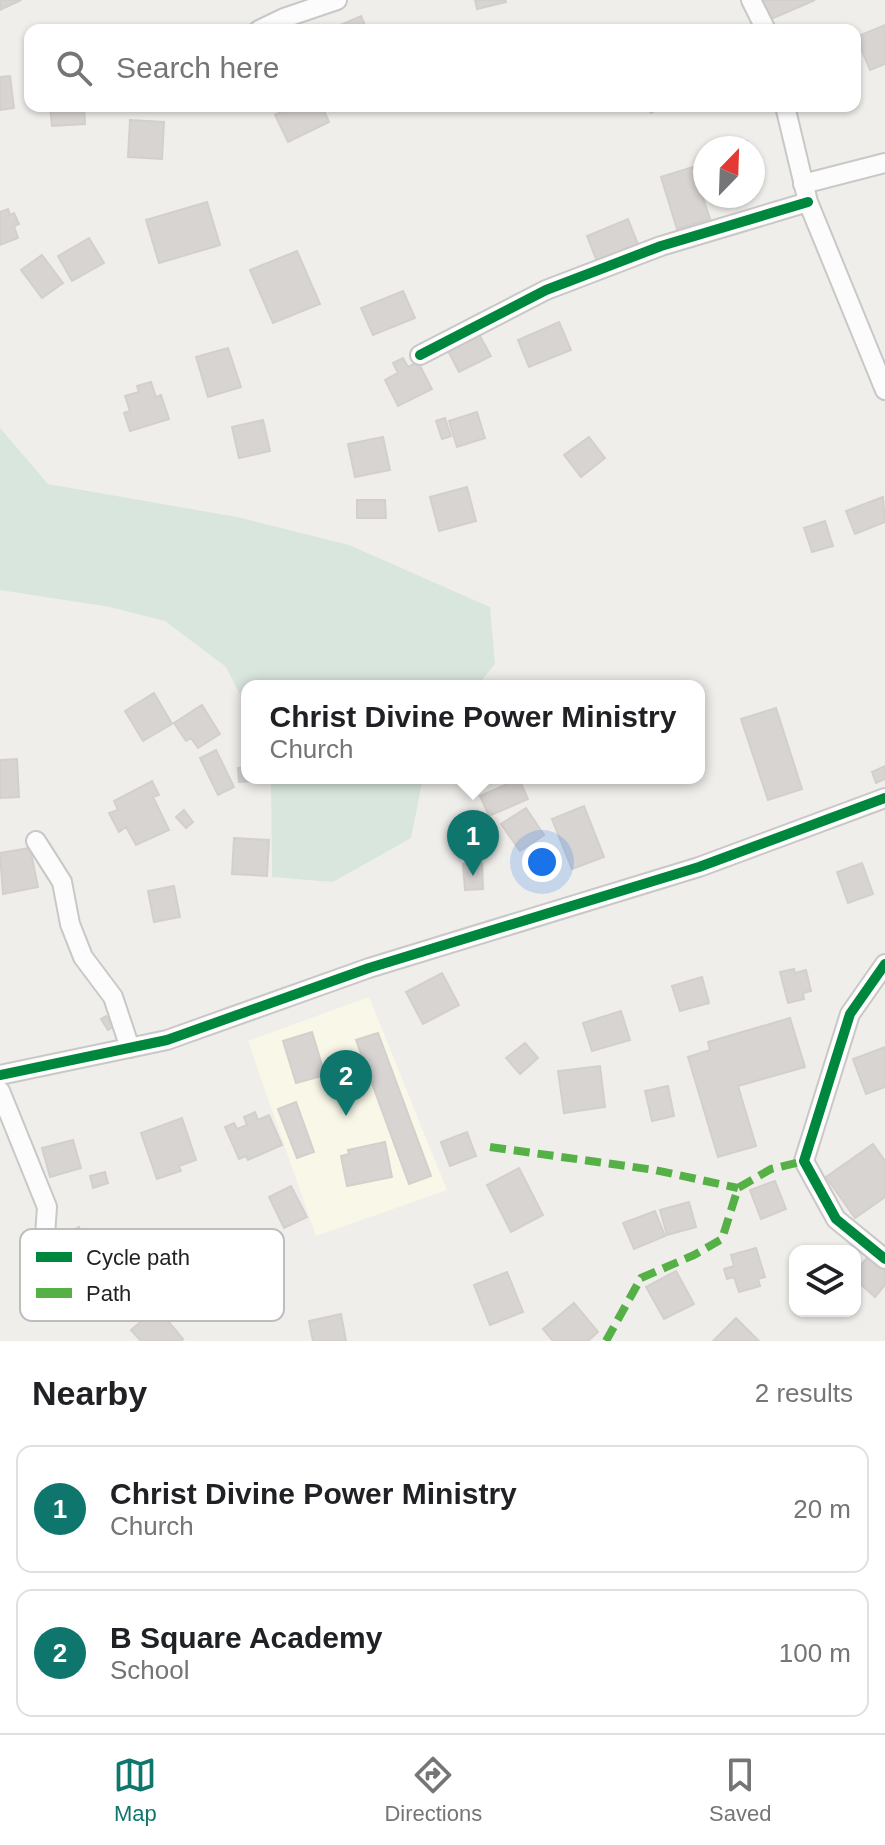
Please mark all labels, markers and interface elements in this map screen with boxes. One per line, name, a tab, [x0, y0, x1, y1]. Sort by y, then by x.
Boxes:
search box	[24, 24, 861, 112]
icon: search	[52, 46, 96, 90]
text: Search here	[116, 51, 279, 84]
north arrow	[693, 136, 765, 208]
popup	[241, 680, 705, 784]
text: Christ Divine Power Ministry	[270, 700, 676, 733]
text: Church	[270, 734, 353, 764]
pin: 1	[447, 810, 499, 876]
your location	[522, 842, 562, 882]
pin: 2	[320, 1050, 372, 1116]
legend	[20, 1229, 284, 1321]
text: Cycle path	[86, 1245, 190, 1270]
map controls	[789, 1245, 861, 1317]
button: layers	[789, 1245, 861, 1317]
text: Path	[86, 1281, 131, 1306]
text: Nearby	[32, 1374, 147, 1412]
text: 2 results	[755, 1378, 853, 1408]
text: Christ Divine Power Ministry	[110, 1477, 517, 1510]
text: 1	[53, 1494, 67, 1524]
text: 20 m	[793, 1494, 851, 1524]
text: Church	[110, 1511, 194, 1541]
text: B Square Academy	[110, 1621, 382, 1654]
text: 2	[53, 1638, 67, 1668]
text: 100 m	[779, 1638, 851, 1668]
text: School	[110, 1655, 190, 1685]
tab: Map	[113, 1753, 157, 1827]
tab: Directions	[384, 1753, 482, 1827]
tab: Saved	[709, 1753, 772, 1827]

